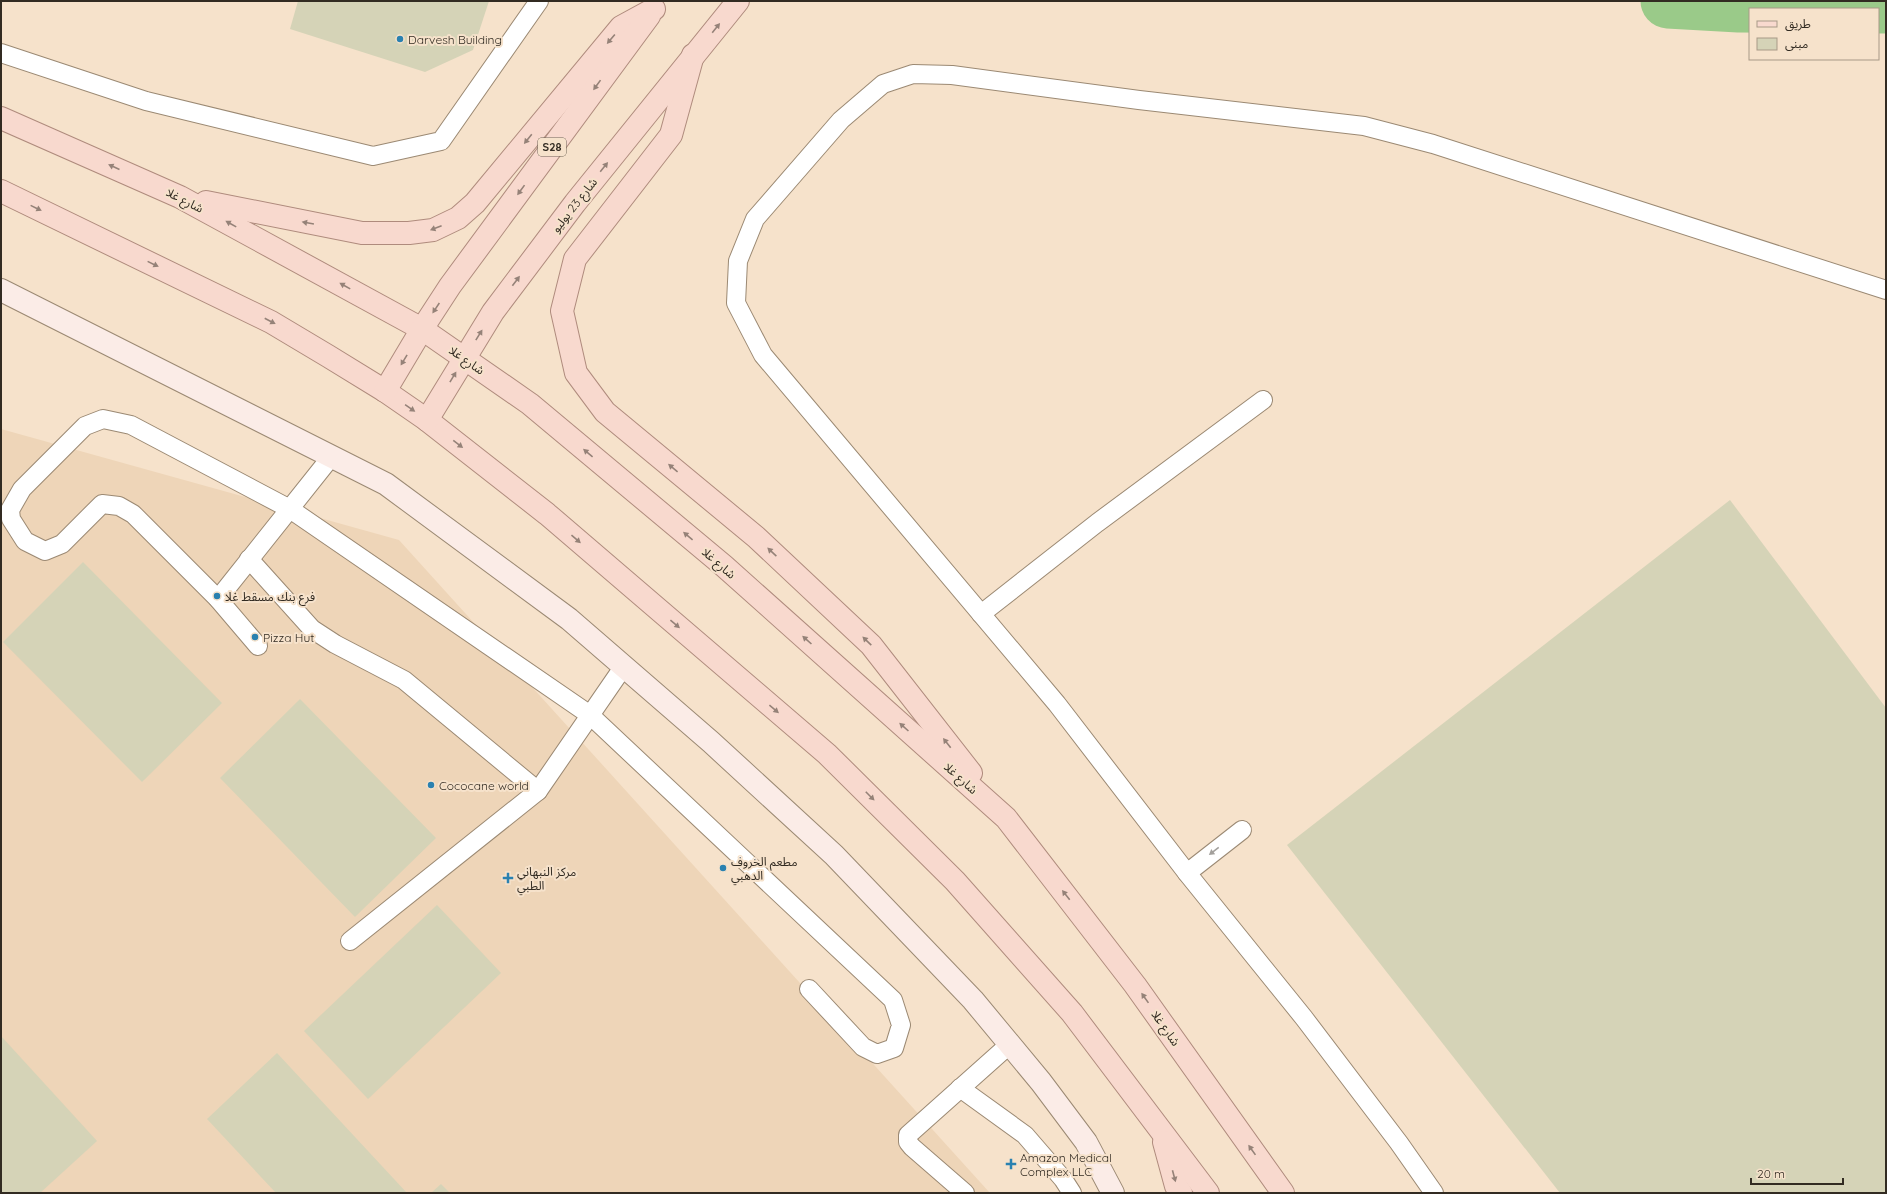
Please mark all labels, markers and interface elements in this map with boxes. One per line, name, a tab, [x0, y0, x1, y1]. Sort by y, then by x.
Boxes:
legend	[1749, 8, 1879, 60]
text: طريق	[1785, 16, 1811, 32]
one-way arrow	[711, 23, 720, 34]
place label: Darvesh Building	[408, 32, 502, 47]
one-way arrow	[607, 33, 615, 44]
marker: Darvesh Building	[395, 34, 405, 44]
text: مبنى	[1785, 36, 1808, 51]
one-way arrow	[593, 80, 601, 90]
one-way arrow	[524, 134, 533, 144]
road number: S28	[538, 138, 566, 156]
one-way arrow	[600, 161, 608, 172]
one-way arrow	[108, 164, 120, 170]
street label: شارع 23 يوليو	[548, 175, 602, 237]
street label: شارع غلا	[163, 184, 206, 218]
one-way arrow	[516, 185, 525, 196]
one-way arrow	[30, 205, 42, 211]
one-way arrow	[302, 219, 314, 225]
one-way arrow	[225, 221, 237, 228]
one-way arrow	[430, 225, 442, 231]
one-way arrow	[147, 261, 159, 267]
one-way arrow	[512, 276, 520, 286]
one-way arrow	[339, 283, 351, 290]
one-way arrow	[432, 302, 440, 313]
one-way arrow	[264, 318, 276, 325]
one-way arrow	[475, 329, 482, 341]
street label: شارع غلا	[445, 342, 488, 379]
one-way arrow	[400, 354, 407, 366]
one-way arrow	[450, 371, 457, 383]
one-way arrow	[404, 404, 415, 412]
one-way arrow	[453, 440, 463, 448]
one-way arrow	[583, 448, 593, 457]
one-way arrow	[668, 464, 678, 472]
one-way arrow	[682, 531, 693, 540]
one-way arrow	[571, 535, 581, 544]
street label: شارع غلا	[698, 544, 739, 583]
one-way arrow	[767, 547, 777, 557]
place label: فرع بنك مسقط غلا	[225, 589, 315, 606]
marker: فرع بنك مسقط غلا	[212, 591, 222, 601]
one-way arrow	[669, 620, 680, 629]
place label: Pizza Hut	[263, 630, 314, 645]
marker: Pizza Hut	[250, 632, 260, 642]
one-way arrow	[802, 636, 811, 645]
one-way arrow	[862, 636, 872, 646]
one-way arrow	[768, 704, 779, 713]
one-way arrow	[898, 722, 909, 731]
one-way arrow	[943, 738, 952, 749]
street label: شارع غلا	[940, 759, 981, 798]
place label: Cococane world	[439, 778, 529, 793]
marker: Cococane world	[426, 780, 436, 790]
one-way arrow	[865, 791, 875, 801]
one-way arrow	[1209, 847, 1220, 856]
place label: مطعم الخروف الدهبي	[731, 854, 798, 885]
marker: مطعم الخروف الدهبي	[718, 863, 728, 873]
place label: مركز النبهاني الطبي	[517, 864, 576, 895]
marker: مركز النبهاني الطبي	[502, 872, 514, 884]
one-way arrow	[1061, 890, 1070, 901]
one-way arrow	[1141, 993, 1149, 1004]
street label: شارع غلا	[1147, 1007, 1184, 1050]
one-way arrow	[1248, 1145, 1256, 1156]
place label: Amazon Medical Complex LLC	[1020, 1150, 1112, 1179]
marker: Amazon Medical Complex LLC	[1005, 1158, 1017, 1170]
scale bar	[1751, 1160, 1843, 1186]
text: 20 m	[1757, 1166, 1785, 1181]
one-way arrow	[1171, 1170, 1177, 1183]

